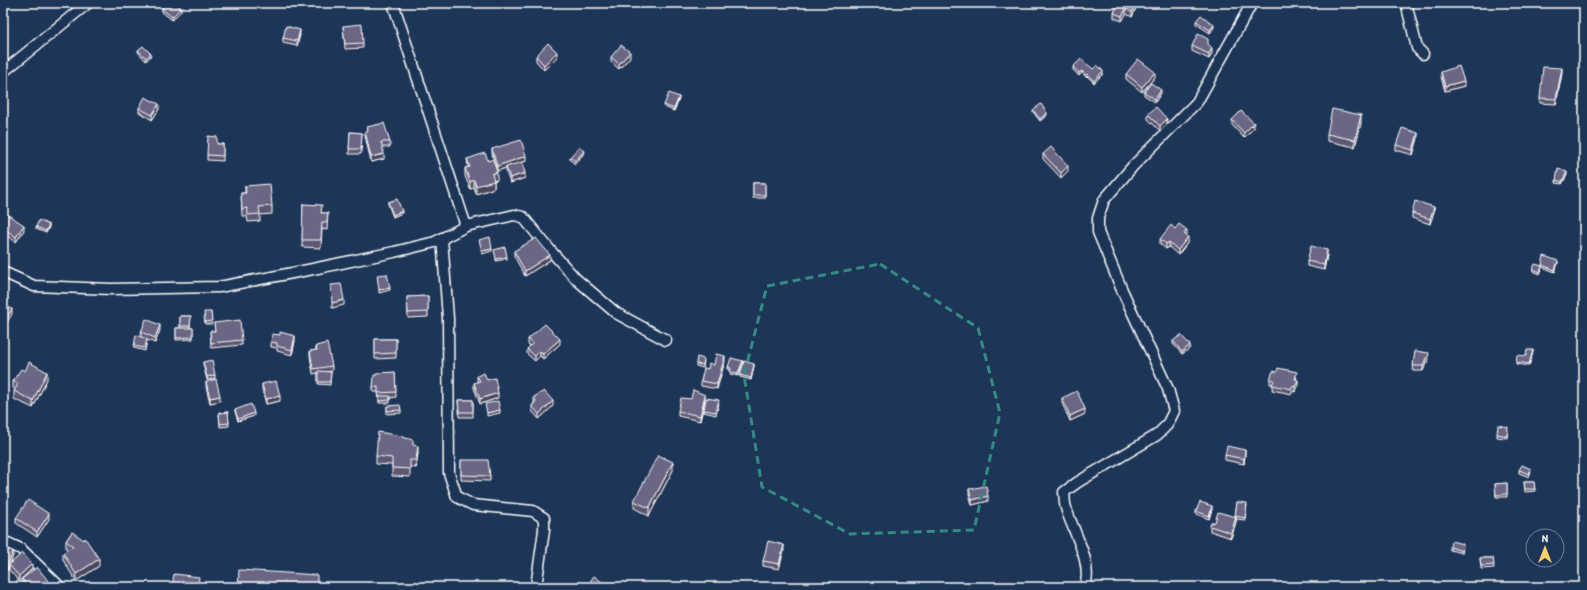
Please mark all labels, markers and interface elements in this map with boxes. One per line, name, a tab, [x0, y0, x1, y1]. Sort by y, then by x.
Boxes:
north arrow	[1525, 528, 1565, 568]
text: N	[1542, 531, 1548, 545]

